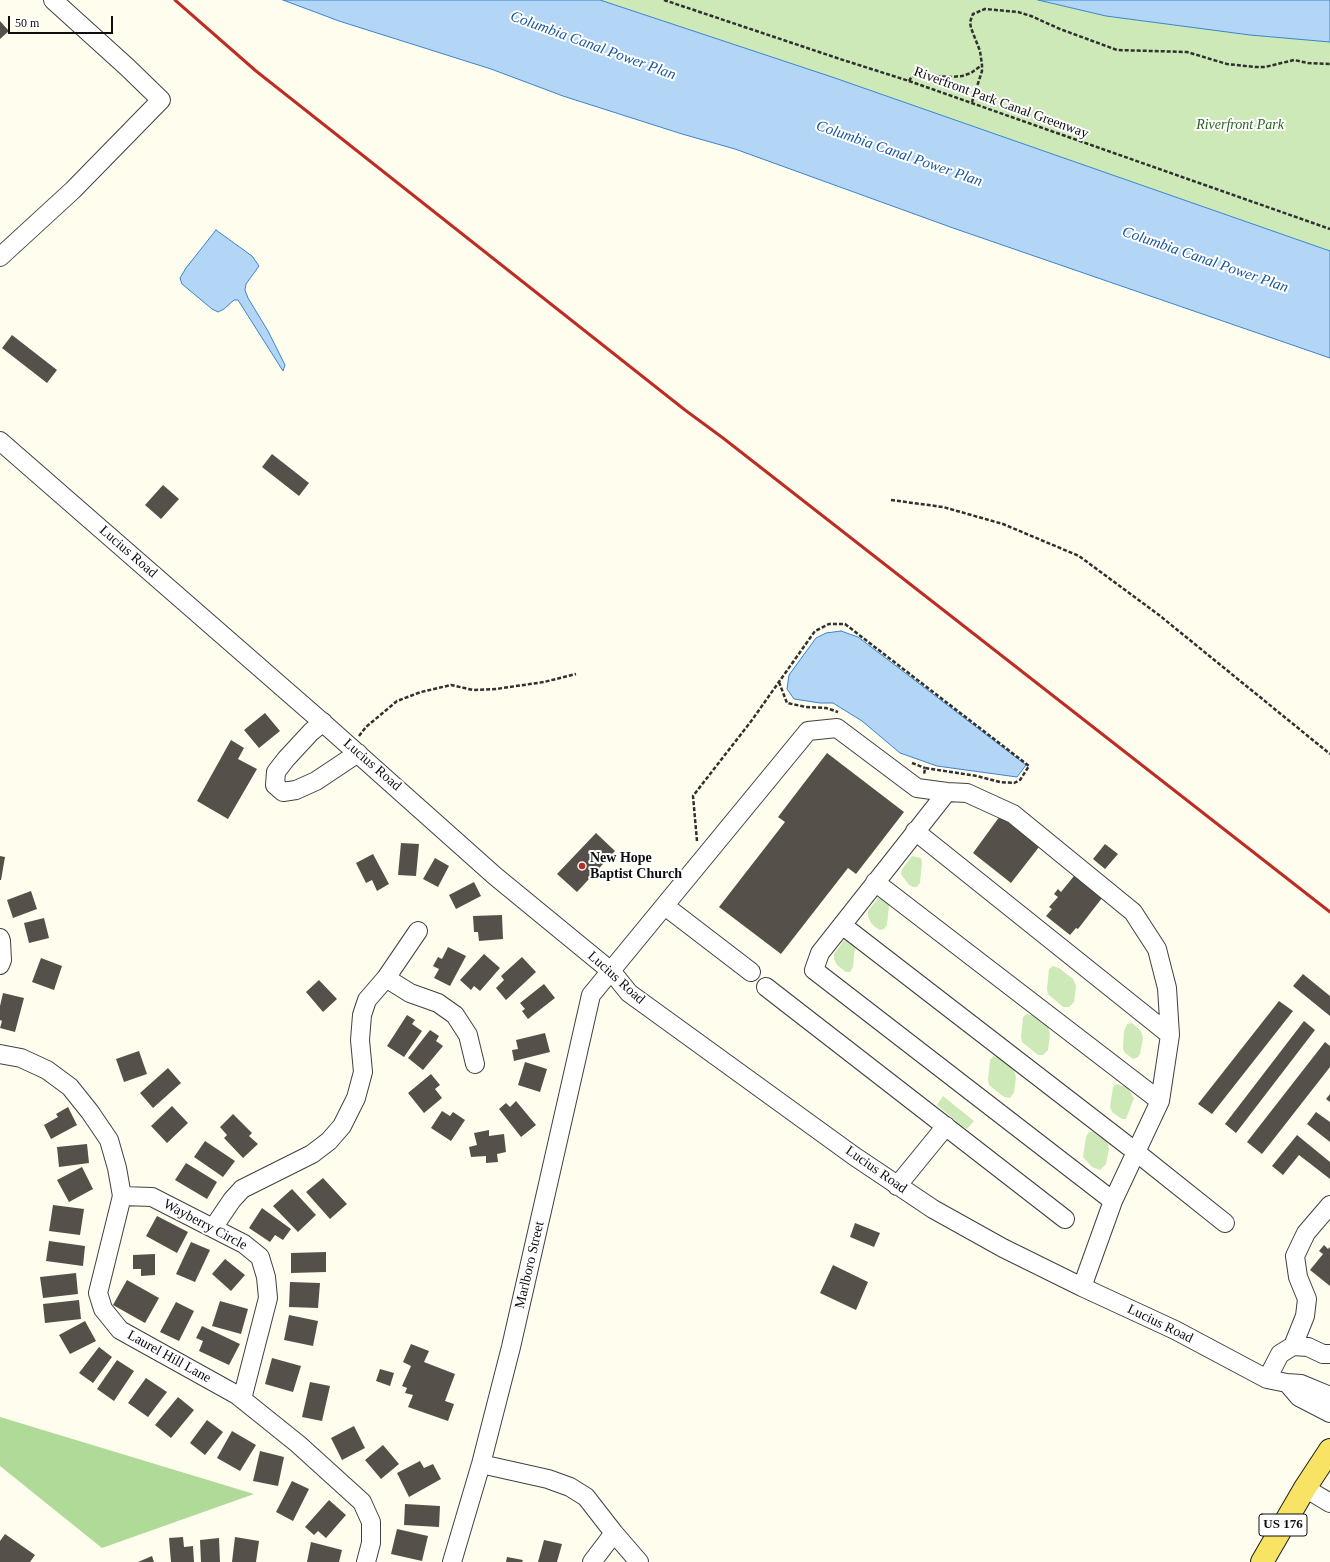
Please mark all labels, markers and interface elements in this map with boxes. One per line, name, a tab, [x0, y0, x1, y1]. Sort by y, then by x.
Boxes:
scale bar	[10, 8, 115, 34]
water label: Columbia Canal Power Plan	[508, 8, 678, 84]
text: 50 m	[15, 16, 39, 30]
street label: Riverfront Park Canal Greenway	[911, 64, 1091, 142]
water label: Columbia Canal Power Plan	[814, 117, 984, 191]
park label: Riverfront Park	[1196, 117, 1284, 133]
water label: Columbia Canal Power Plan	[1120, 223, 1290, 297]
street label: Lucius Road	[96, 522, 160, 582]
street label: Lucius Road	[340, 735, 404, 795]
place label: New Hope Baptist Church	[590, 850, 682, 882]
marker: New Hope Baptist Church	[577, 861, 587, 871]
street label: Lucius Road	[584, 948, 648, 1008]
street label: Lucius Road	[842, 1143, 910, 1197]
street label: Wayberry Circle	[160, 1196, 250, 1254]
street label: Marlboro Street	[512, 1220, 548, 1310]
street label: Lucius Road	[1124, 1301, 1196, 1347]
street label: Laurel Hill Lane	[124, 1327, 214, 1387]
road number: US 176	[1259, 1514, 1307, 1536]

